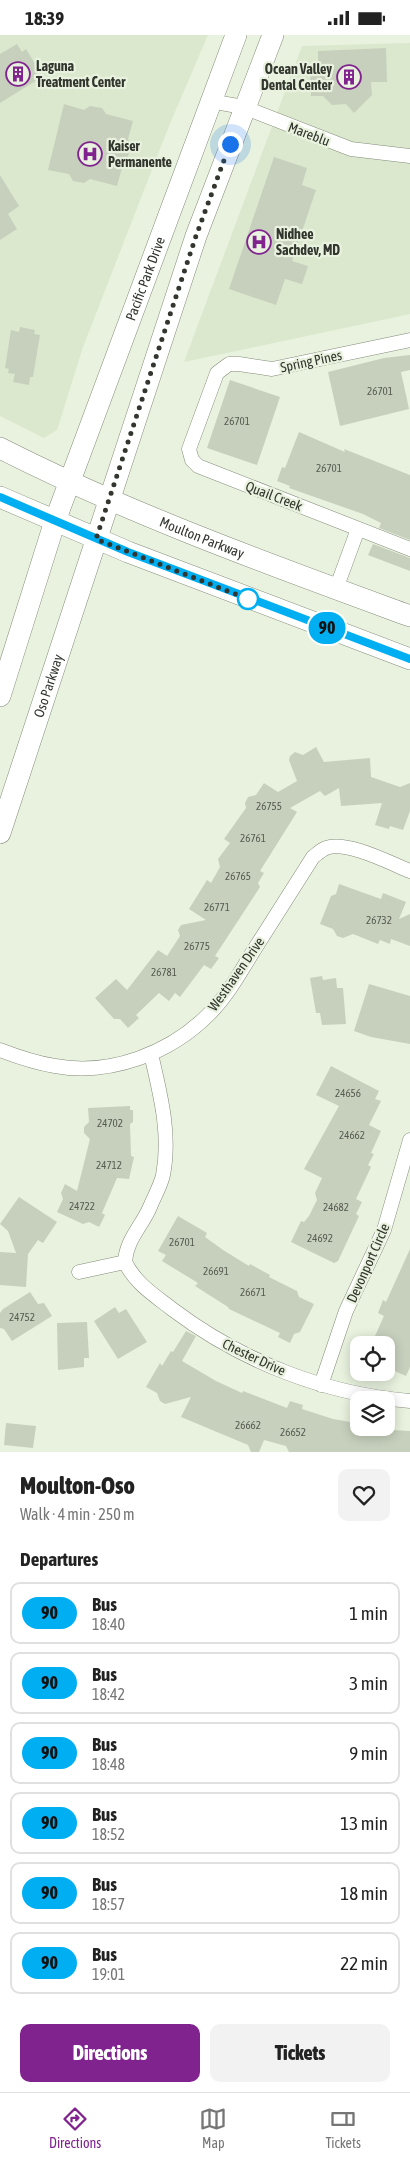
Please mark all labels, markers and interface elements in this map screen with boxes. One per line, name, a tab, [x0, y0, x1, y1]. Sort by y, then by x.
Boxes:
text: 18:39	[25, 7, 64, 29]
place label: Laguna Treatment Center	[36, 58, 126, 90]
building icon: Laguna Treatment Center	[5, 61, 31, 87]
place label: Ocean Valley Dental Center	[261, 61, 333, 93]
building icon: Ocean Valley Dental Center	[336, 64, 362, 90]
street label: Mareblu	[286, 119, 332, 149]
your location	[218, 132, 243, 157]
place label: Kaiser Permanente	[108, 138, 172, 170]
hospital icon: Kaiser Permanente	[77, 141, 103, 167]
place label: Nidhee Sachdev, MD	[276, 226, 340, 258]
hospital icon: Nidhee Sachdev, MD	[246, 229, 272, 255]
street label: Pacific Park Drive	[122, 235, 168, 323]
street label: Spring Pines	[279, 347, 343, 375]
house number: 26701	[367, 385, 393, 397]
house number: 26701	[224, 415, 250, 427]
house number: 26701	[316, 462, 342, 474]
street label: Quail Creek	[243, 478, 305, 514]
street label: Moulton Parkway	[157, 514, 247, 562]
unlabelled marker	[237, 588, 259, 610]
line badge: 90	[304, 612, 350, 644]
text: 90	[319, 617, 335, 638]
street label: Oso Parkway	[31, 652, 66, 719]
house number: 26755	[256, 800, 282, 812]
house number: 26761	[240, 832, 266, 844]
house number: 26765	[225, 870, 251, 882]
house number: 26771	[204, 901, 230, 913]
house number: 26732	[366, 914, 392, 926]
street label: Westhaven Drive	[205, 934, 267, 1014]
house number: 26775	[184, 940, 210, 952]
house number: 26781	[151, 966, 177, 978]
house number: 24656	[335, 1087, 361, 1099]
house number: 24702	[97, 1117, 123, 1129]
house number: 24662	[339, 1129, 365, 1141]
house number: 24712	[96, 1159, 122, 1171]
house number: 24722	[69, 1200, 95, 1212]
house number: 24682	[323, 1201, 349, 1213]
street label: Devonport Circle	[343, 1221, 393, 1305]
house number: 24692	[307, 1232, 333, 1244]
house number: 26701	[169, 1236, 195, 1248]
house number: 26691	[203, 1265, 229, 1277]
house number: 26671	[240, 1286, 266, 1298]
house number: 24752	[9, 1311, 35, 1323]
street label: Chester Drive	[220, 1335, 288, 1379]
map controls	[350, 1336, 395, 1436]
button: locate	[350, 1336, 395, 1381]
button: layers	[350, 1391, 395, 1436]
house number: 26662	[235, 1419, 261, 1431]
house number: 26652	[280, 1426, 306, 1438]
button: heart	[338, 1469, 390, 1521]
text: Moulton-Oso	[20, 1472, 135, 1499]
text: Walk · 4 min · 250 m	[20, 1505, 134, 1523]
text: Departures	[20, 1548, 98, 1570]
text: Bus	[92, 1593, 117, 1615]
text: 90	[41, 1602, 58, 1623]
text: 1 min	[349, 1602, 388, 1624]
text: 18:40	[92, 1615, 125, 1633]
text: Bus	[92, 1663, 117, 1685]
text: 90	[41, 1672, 58, 1693]
text: 3 min	[349, 1672, 388, 1694]
text: 18:42	[92, 1685, 125, 1703]
text: Bus	[92, 1733, 117, 1755]
text: 90	[41, 1742, 58, 1763]
text: 9 min	[349, 1742, 388, 1764]
text: 18:48	[92, 1755, 125, 1773]
text: Bus	[92, 1803, 117, 1825]
text: 90	[41, 1812, 58, 1833]
text: 13 min	[340, 1812, 388, 1834]
text: 18:52	[92, 1825, 125, 1843]
text: Bus	[92, 1873, 117, 1895]
text: 90	[41, 1882, 58, 1903]
text: 18 min	[340, 1882, 388, 1904]
text: 18:57	[92, 1895, 125, 1913]
text: Bus	[92, 1943, 117, 1965]
text: 90	[41, 1952, 58, 1973]
text: 22 min	[340, 1952, 388, 1974]
text: 19:01	[92, 1965, 125, 1983]
button: Directions	[20, 2024, 200, 2082]
button: Tickets	[210, 2024, 390, 2082]
tab: Directions	[49, 2105, 101, 2151]
tab: Map	[199, 2105, 227, 2151]
tab: Tickets	[325, 2105, 361, 2151]

